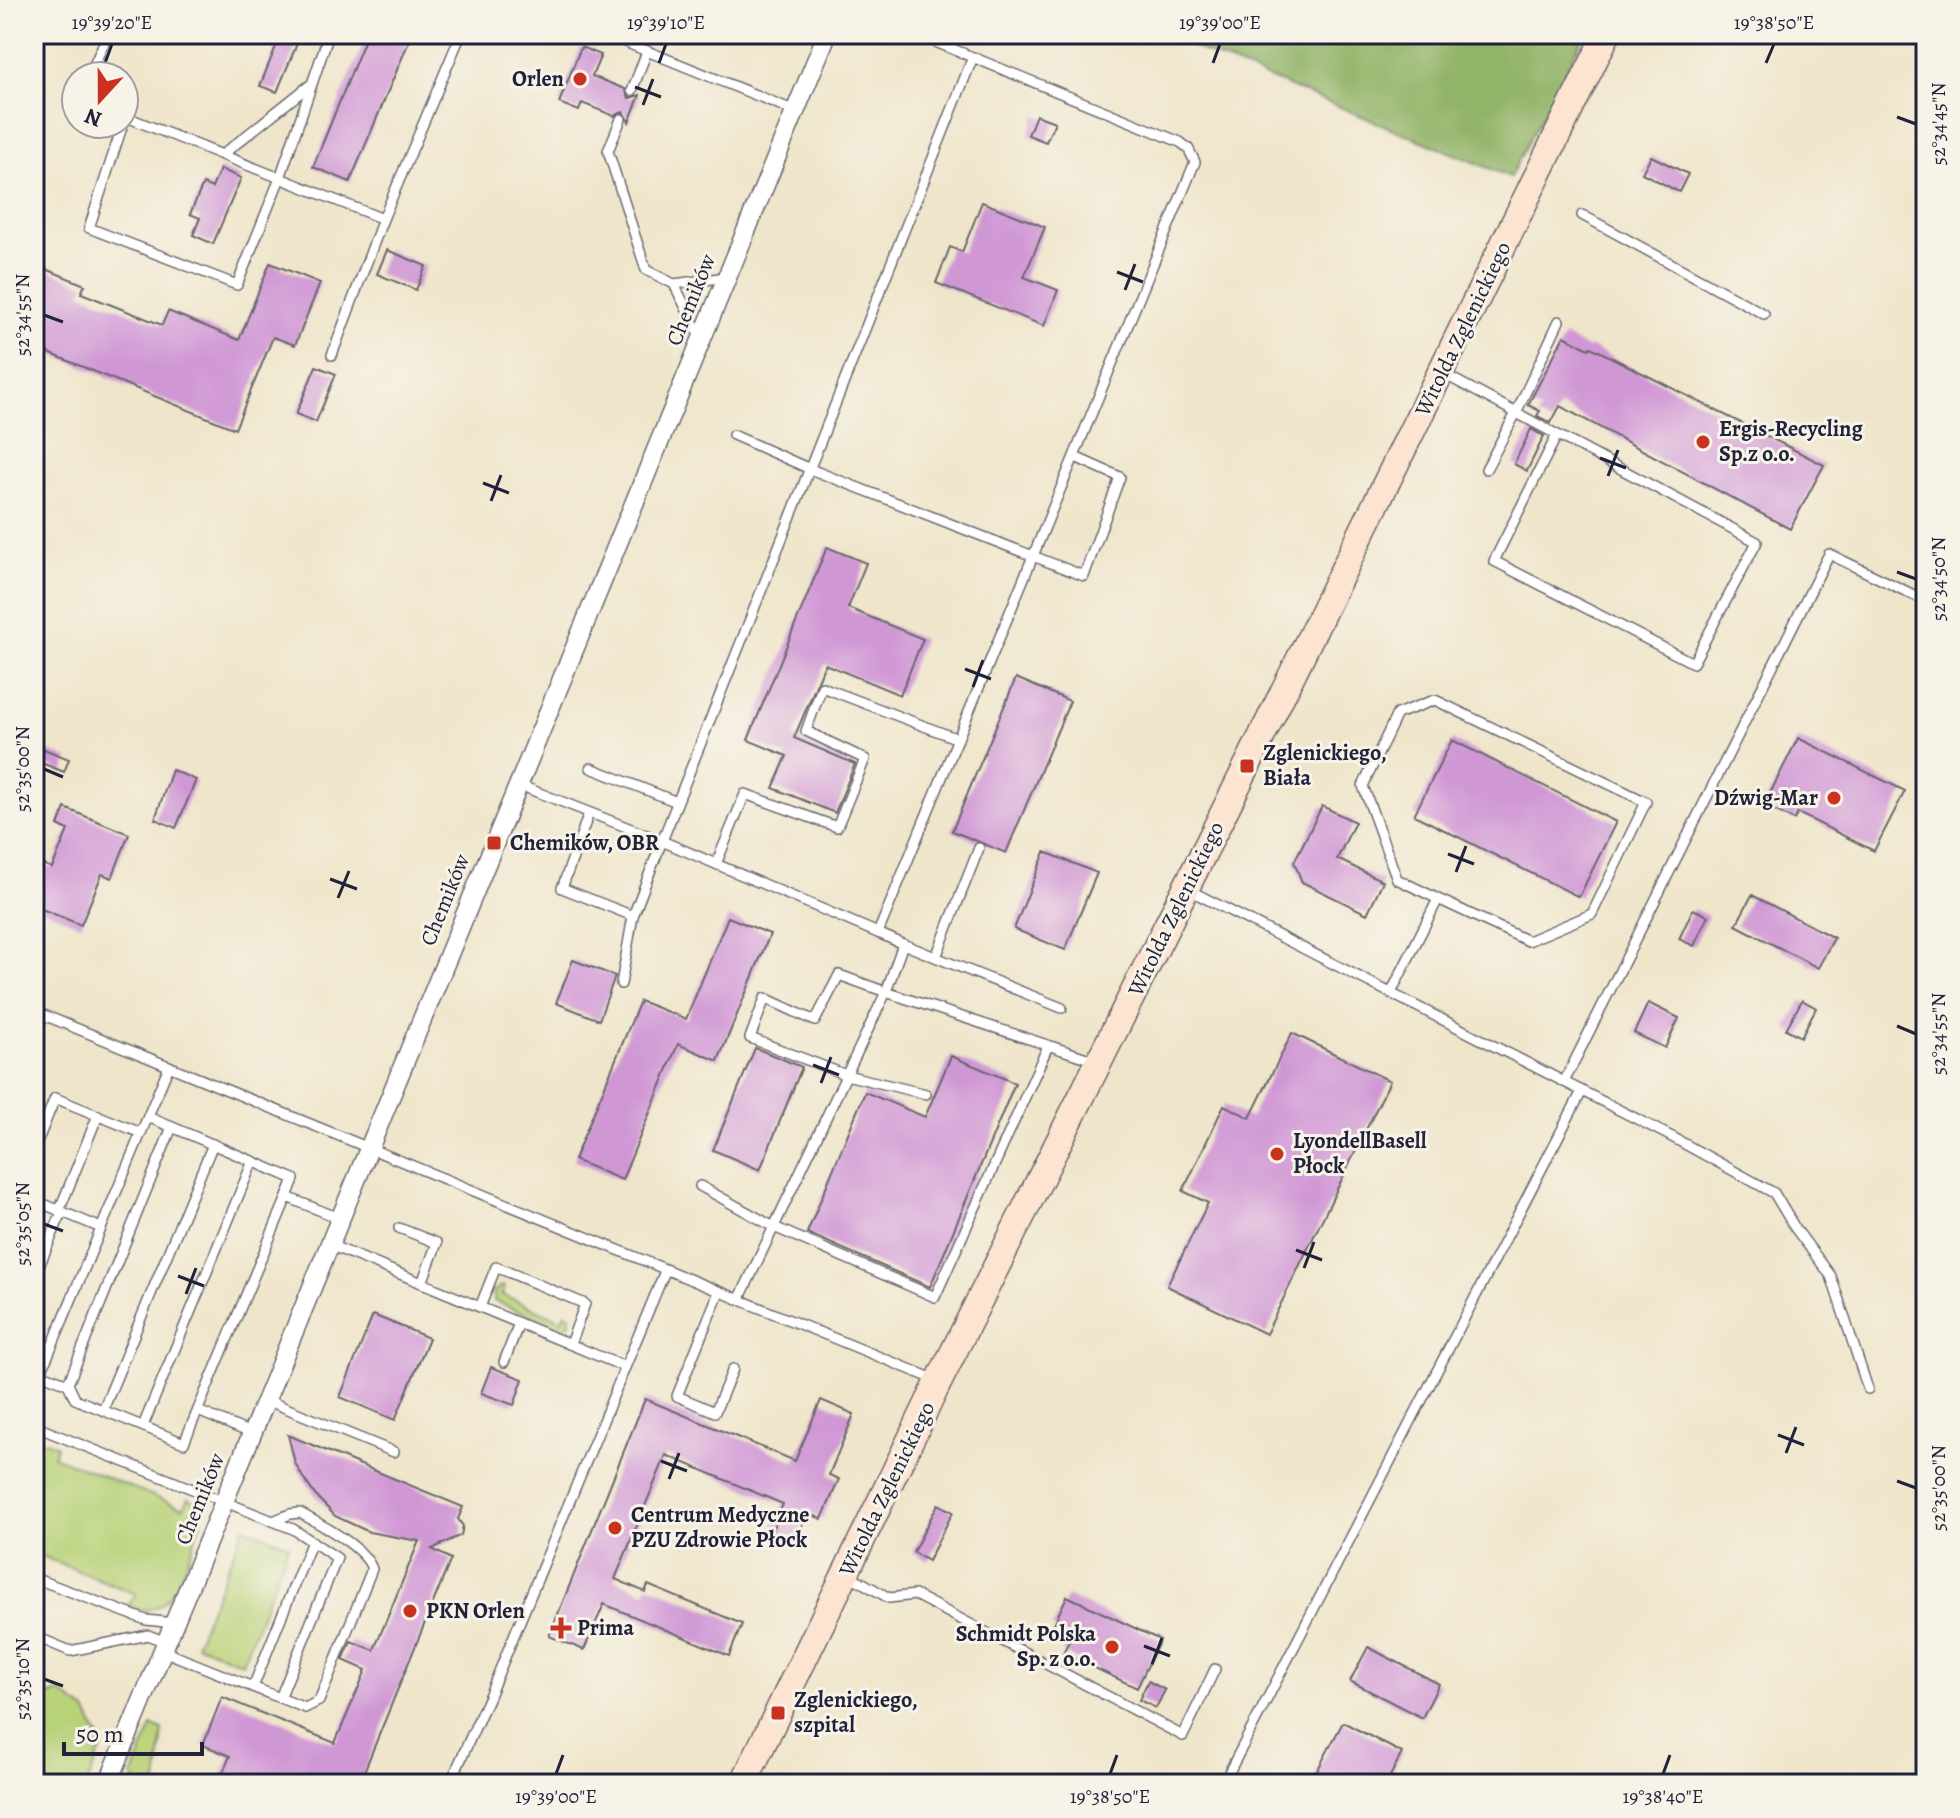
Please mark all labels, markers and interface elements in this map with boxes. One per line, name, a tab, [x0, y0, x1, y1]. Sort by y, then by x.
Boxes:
text: 19°39'20"E	[72, 9, 152, 36]
text: 19°39'10"E	[627, 9, 705, 36]
text: 19°39'00"E	[1179, 9, 1261, 36]
text: 19°38'50"E	[1734, 9, 1814, 36]
north arrow	[60, 60, 140, 140]
place label: Orlen	[512, 64, 564, 94]
marker: Orlen	[571, 70, 589, 88]
text: 52°34'45"N	[1925, 82, 1952, 166]
text: N	[80, 101, 106, 135]
street label: Witolda Zglenickiego	[1407, 237, 1518, 422]
street label: Chemików	[659, 249, 723, 350]
text: 52°34'55"N	[9, 274, 36, 356]
place label: Ergis-Recycling Sp.z o.o.	[1719, 414, 1863, 469]
marker: Ergis-Recycling Sp.z o.o.	[1694, 433, 1712, 451]
text: 52°34'50"N	[1925, 537, 1952, 621]
text: 52°35'00"N	[9, 726, 36, 812]
place label: Zglenickiego, Biała	[1263, 738, 1387, 793]
marker: Zglenickiego, Biała	[1238, 757, 1256, 775]
place label: Dźwig-Mar	[1714, 783, 1818, 813]
marker: Dźwig-Mar	[1825, 789, 1843, 807]
street label: Witolda Zglenickiego	[1120, 817, 1231, 1002]
place label: Chemików, OBR	[510, 828, 660, 858]
marker: Chemików, OBR	[485, 834, 503, 852]
street label: Chemików	[413, 849, 477, 950]
text: 52°34'55"N	[1925, 993, 1952, 1075]
place label: LyondellBasell Płock	[1293, 1126, 1427, 1181]
marker: LyondellBasell Płock	[1268, 1145, 1286, 1163]
text: 52°35'05"N	[9, 1182, 36, 1266]
street label: Witolda Zglenickiego	[831, 1397, 942, 1582]
text: 52°35'00"N	[1925, 1445, 1952, 1531]
street label: Chemików	[168, 1448, 232, 1549]
place label: Centrum Medyczne PZU Zdrowie Płock	[631, 1500, 810, 1555]
marker: Centrum Medyczne PZU Zdrowie Płock	[606, 1519, 624, 1537]
place label: PKN Orlen	[426, 1596, 525, 1626]
marker: PKN Orlen	[401, 1602, 419, 1620]
place label: Prima	[577, 1613, 635, 1643]
marker: Prima	[552, 1619, 570, 1637]
place label: Schmidt Polska Sp. z o.o.	[956, 1619, 1096, 1674]
text: 52°35'10"N	[9, 1638, 36, 1720]
marker: Schmidt Polska Sp. z o.o.	[1103, 1638, 1121, 1656]
place label: Zglenickiego, szpital	[794, 1685, 918, 1740]
marker: Zglenickiego, szpital	[769, 1704, 787, 1722]
scale bar	[64, 1706, 202, 1756]
text: 50 m	[76, 1718, 124, 1750]
text: 19°39'00"E	[515, 1783, 597, 1810]
text: 19°38'50"E	[1070, 1783, 1150, 1810]
text: 19°38'40"E	[1622, 1783, 1704, 1810]

